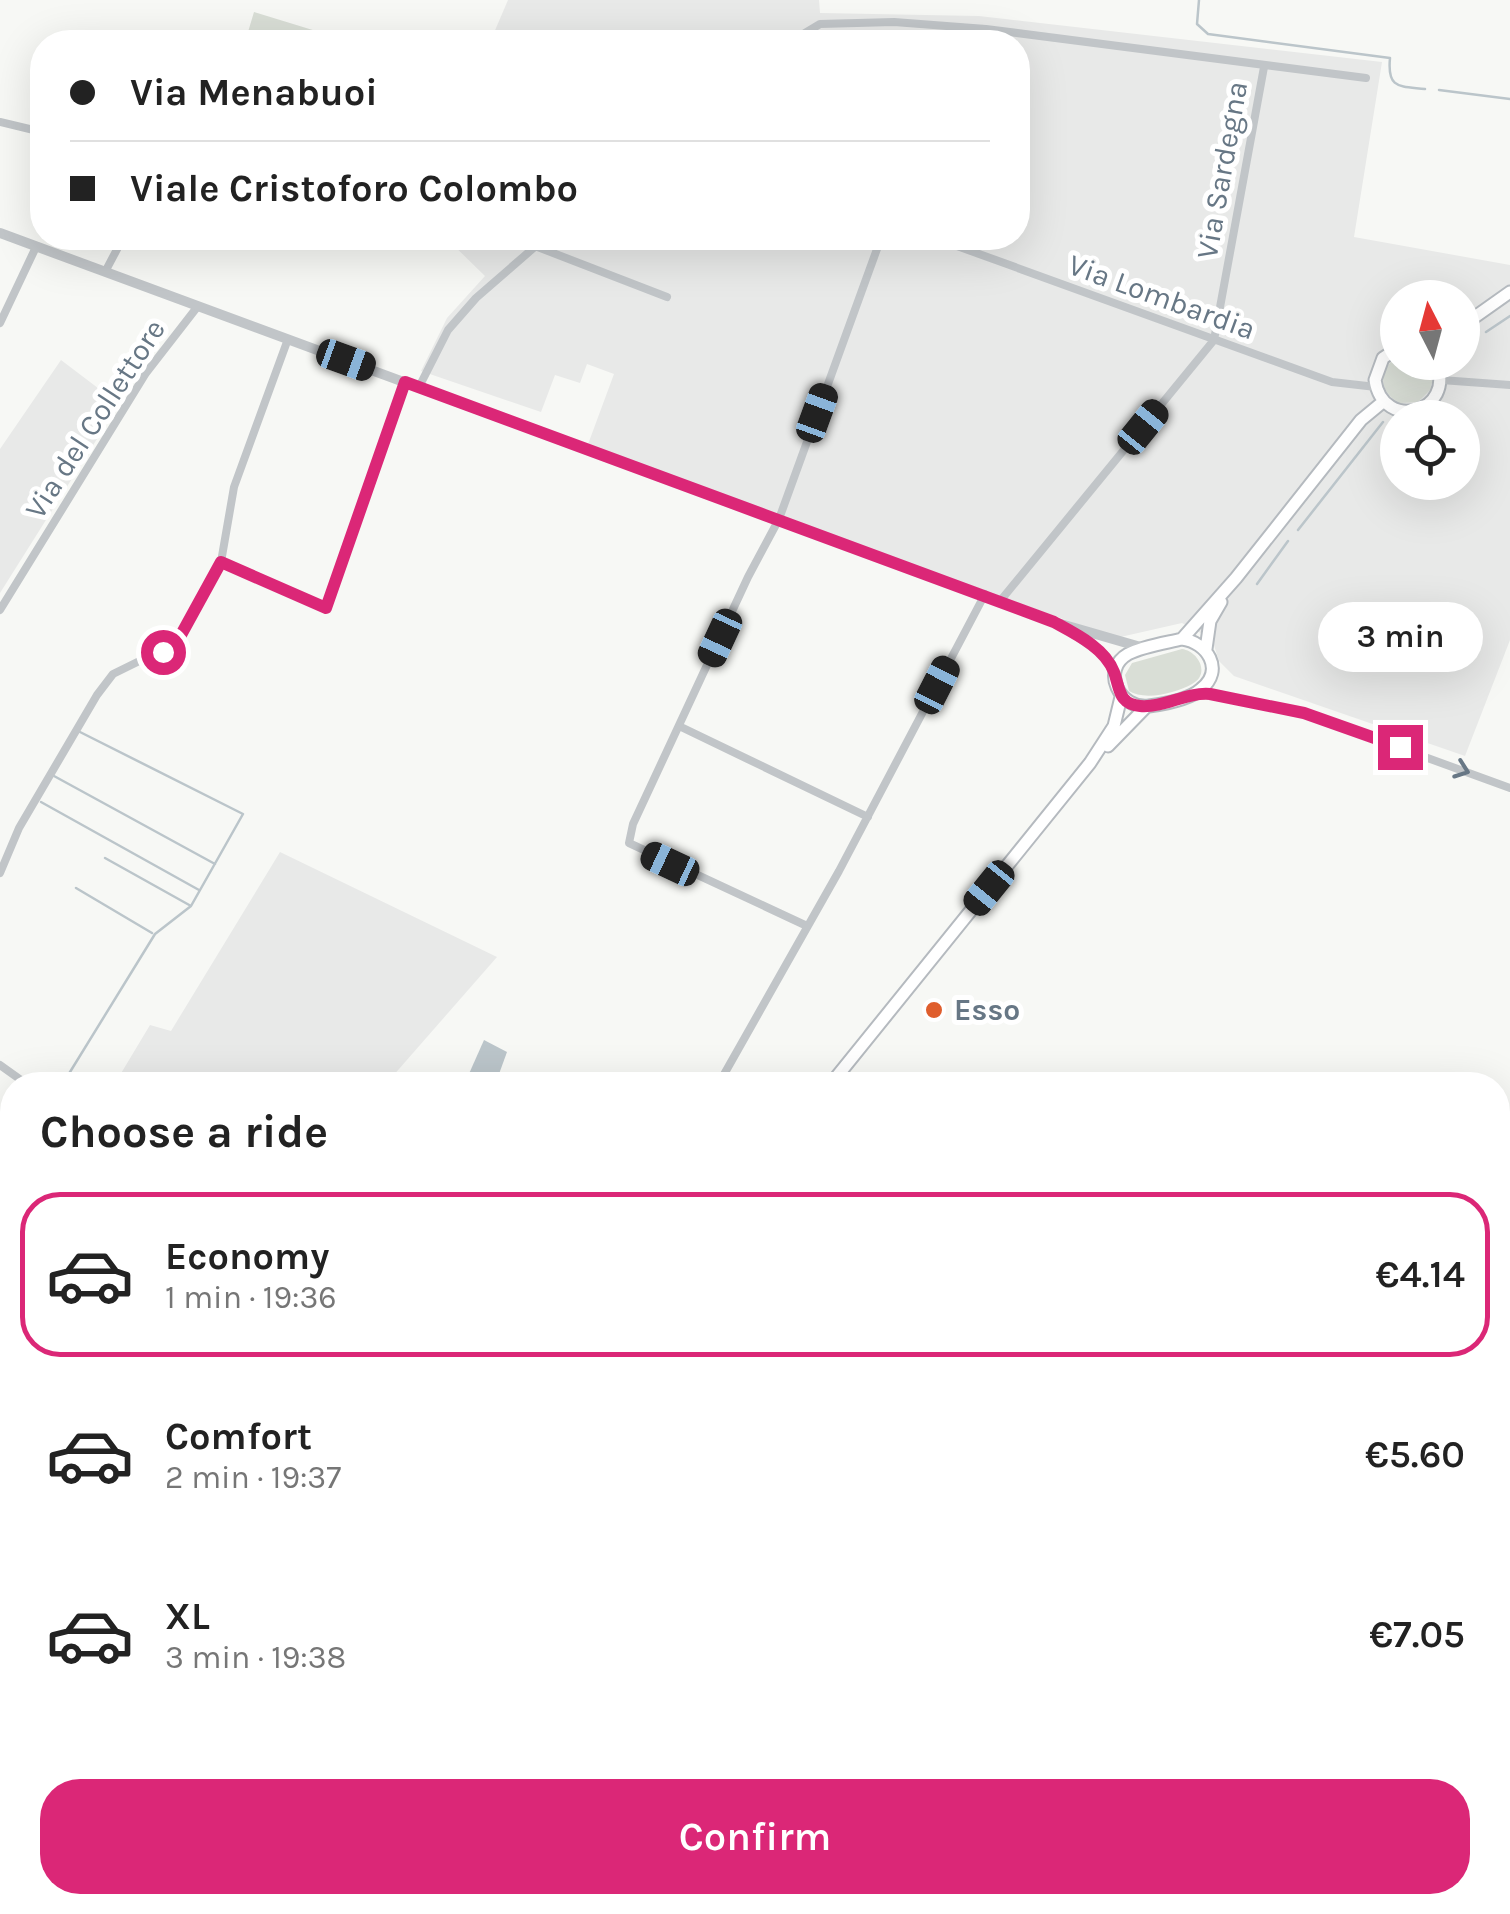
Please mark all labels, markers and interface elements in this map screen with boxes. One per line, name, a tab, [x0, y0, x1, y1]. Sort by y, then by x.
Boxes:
text: Via Menabuoi	[130, 70, 378, 115]
street label: Via Sardegna	[1189, 78, 1255, 262]
text: Viale Cristoforo Colombo	[130, 166, 578, 211]
street label: Via Lombardia	[1064, 247, 1260, 347]
north arrow	[1380, 280, 1480, 380]
map controls	[1380, 280, 1480, 500]
street label: Via del Collettore	[17, 313, 173, 525]
car	[313, 336, 379, 384]
car	[793, 380, 841, 446]
car	[1112, 394, 1174, 460]
button: locate	[1380, 400, 1480, 500]
callout: 3 min	[1318, 602, 1482, 672]
car	[694, 604, 746, 672]
text: 3 min	[1357, 618, 1444, 655]
route start	[141, 630, 186, 675]
car	[910, 651, 964, 719]
route end	[1378, 725, 1423, 770]
one-way arrow	[1452, 758, 1469, 779]
car	[636, 838, 704, 890]
car	[958, 855, 1020, 921]
place label: Esso	[954, 992, 1020, 1028]
marker: Esso	[923, 999, 945, 1021]
text: Choose a ride	[40, 1106, 328, 1158]
icon: car	[45, 1230, 135, 1320]
text: Economy	[165, 1234, 329, 1279]
text: €4.14	[1376, 1252, 1465, 1297]
text: 1 min · 19:36	[165, 1279, 337, 1316]
icon: car	[45, 1410, 135, 1500]
text: Comfort	[165, 1414, 312, 1459]
text: €5.60	[1365, 1432, 1465, 1477]
text: 2 min · 19:37	[165, 1459, 341, 1496]
icon: car	[45, 1590, 135, 1680]
text: XL	[165, 1594, 210, 1639]
text: €7.05	[1369, 1612, 1465, 1657]
text: 3 min · 19:38	[165, 1639, 346, 1676]
button: Confirm	[40, 1779, 1470, 1894]

